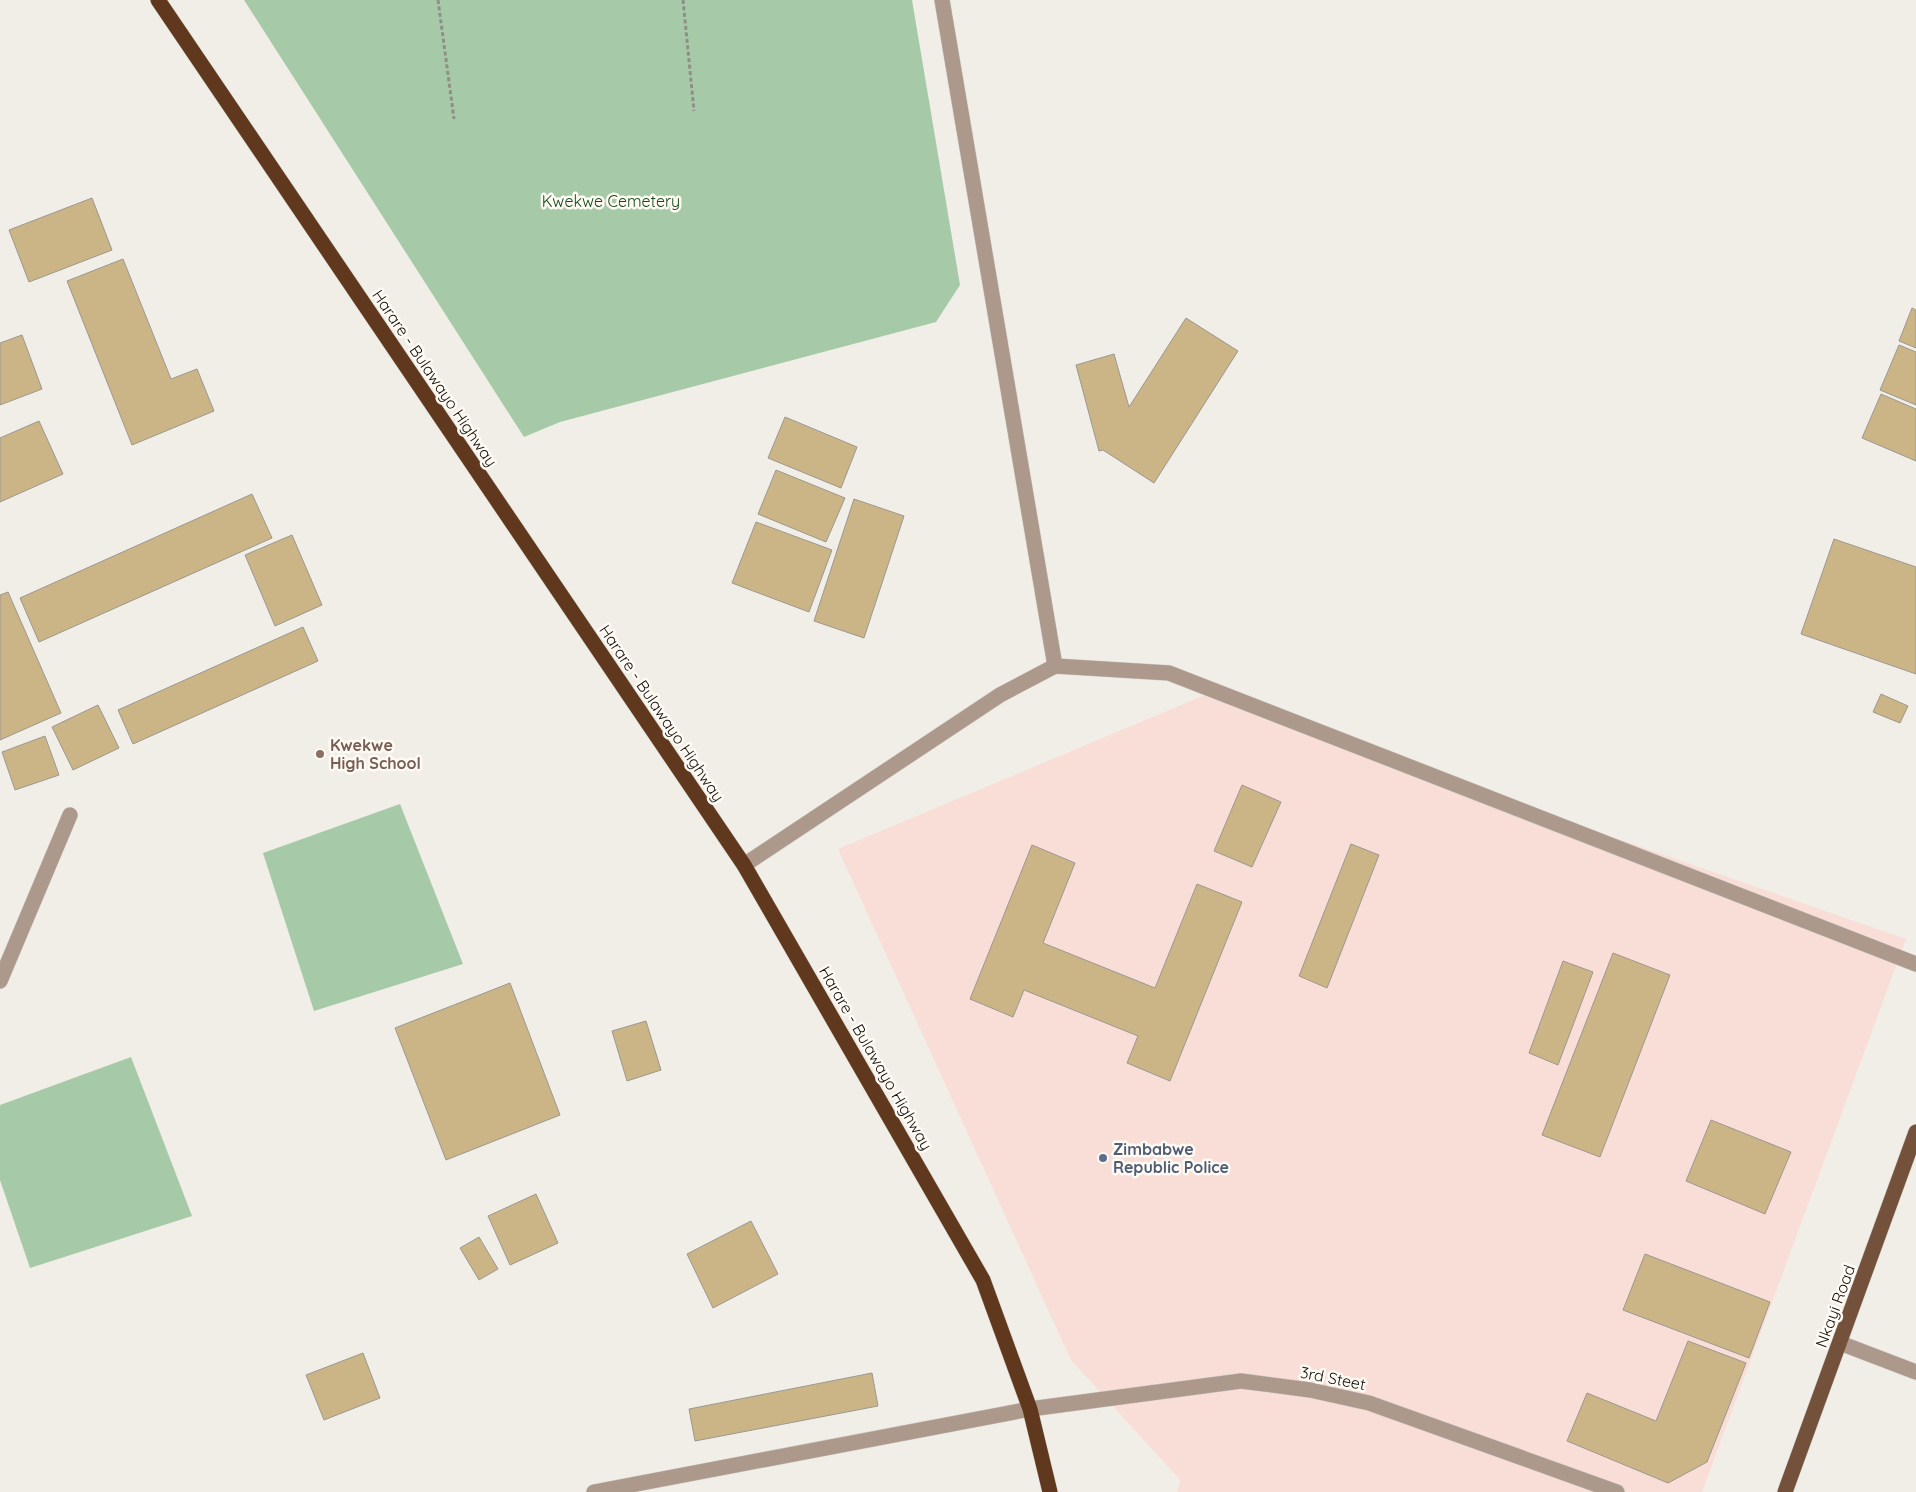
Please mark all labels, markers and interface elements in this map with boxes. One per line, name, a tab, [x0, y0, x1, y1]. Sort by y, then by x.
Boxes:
park label: Kwekwe Cemetery	[542, 191, 680, 211]
street label: Harare - Bulawayo Highway	[368, 286, 502, 470]
street label: Harare - Bulawayo Highway	[595, 621, 729, 805]
place label: Kwekwe High School	[330, 735, 421, 773]
marker: Kwekwe High School	[314, 748, 326, 760]
street label: Harare - Bulawayo Highway	[815, 962, 937, 1154]
place label: Zimbabwe Republic Police	[1113, 1139, 1229, 1177]
marker: Zimbabwe Republic Police	[1097, 1152, 1109, 1164]
street label: Nkayi Road	[1811, 1262, 1859, 1350]
street label: 3rd Steet	[1299, 1362, 1367, 1394]

